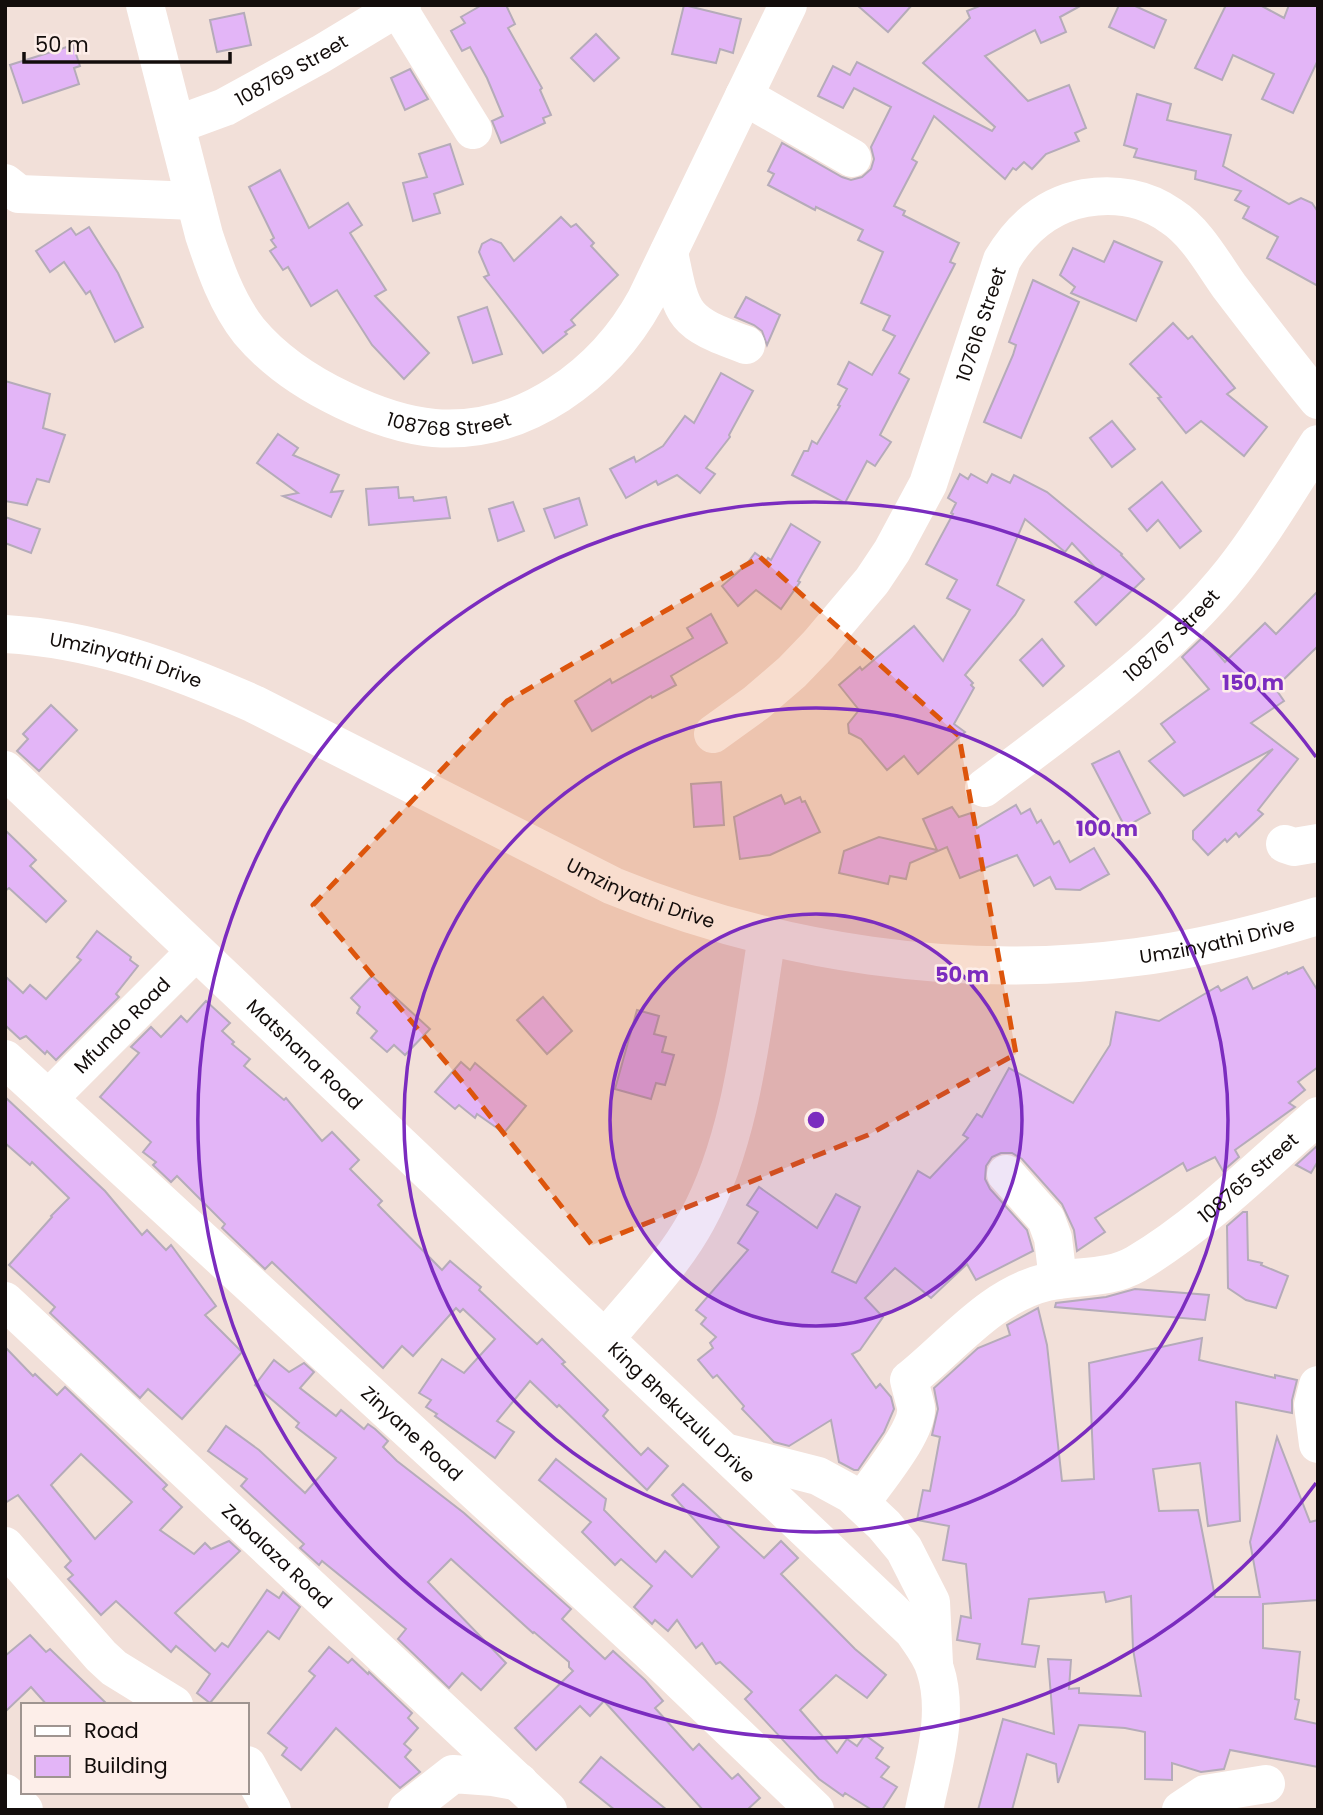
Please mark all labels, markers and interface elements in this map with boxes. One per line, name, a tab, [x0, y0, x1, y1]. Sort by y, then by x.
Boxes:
scale bar	[24, 21, 231, 65]
street label: 108769 Street	[230, 28, 353, 113]
text: 50 m	[35, 30, 89, 59]
street label: 107616 Street	[950, 264, 1013, 385]
street label: 108768 Street	[383, 406, 515, 443]
street label: 108767 Street	[1118, 583, 1226, 688]
street label: Umzinyathi Drive	[48, 626, 206, 695]
text: 150 m	[1222, 668, 1284, 697]
text: 100 m	[1076, 814, 1138, 843]
street label: Umzinyathi Drive	[562, 852, 718, 935]
street label: Umzinyathi Drive	[1138, 911, 1298, 971]
text: 50 m	[935, 960, 989, 989]
street label: Mfundo Road	[68, 971, 176, 1080]
street label: Matshana Road	[240, 993, 368, 1116]
centre of rings	[804, 1108, 828, 1132]
street label: 108765 Street	[1192, 1127, 1304, 1230]
street label: King Bhekuzulu Drive	[602, 1336, 761, 1489]
street label: Zinyane Road	[355, 1380, 468, 1487]
street label: Zabalaza Road	[216, 1498, 338, 1615]
legend	[21, 1703, 248, 1794]
text: Road	[84, 1716, 139, 1745]
text: Building	[84, 1751, 168, 1780]

